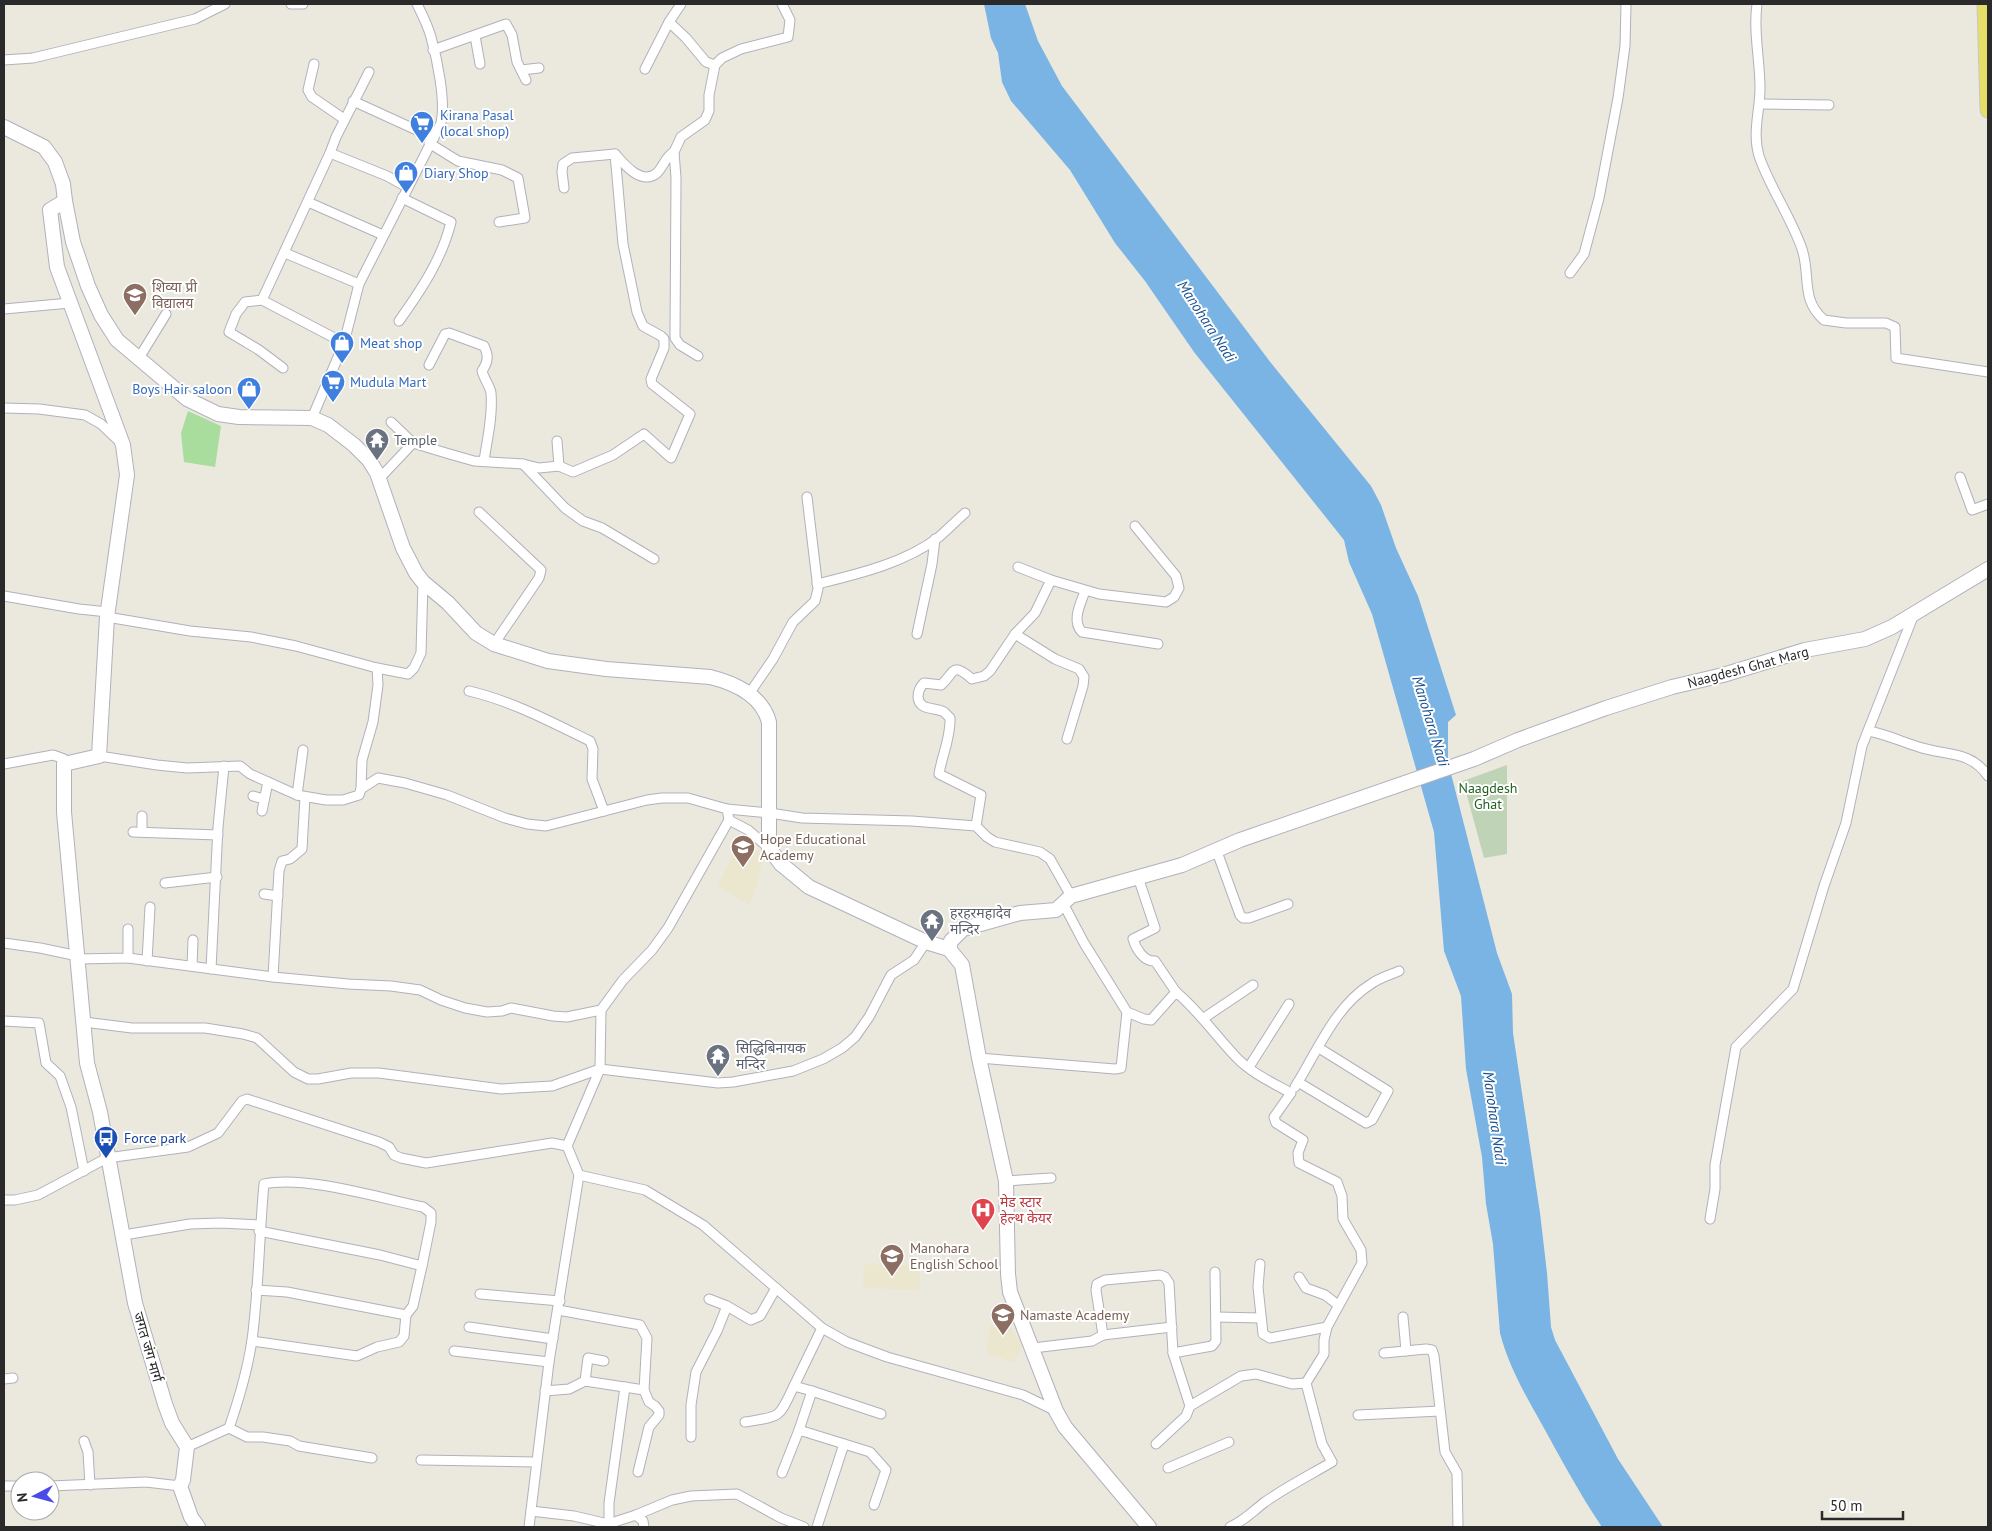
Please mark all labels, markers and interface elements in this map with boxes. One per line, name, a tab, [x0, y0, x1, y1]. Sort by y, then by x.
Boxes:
place label: Kirana Pasal (local shop)	[440, 106, 514, 140]
supermarket icon: Kirana Pasal (local shop)	[409, 110, 435, 144]
shop icon: Diary Shop	[393, 160, 419, 194]
place label: Diary Shop	[424, 164, 489, 182]
water label: Manohara Nadi	[1173, 276, 1241, 366]
place label: शिव्या प्री विद्यालय	[152, 278, 197, 312]
school or university icon: शिव्या प्री विद्यालय	[122, 282, 148, 316]
shop icon: Meat shop	[329, 330, 355, 364]
place label: Meat shop	[360, 334, 422, 352]
supermarket icon: Mudula Mart	[320, 369, 346, 403]
place label: Mudula Mart	[350, 373, 427, 391]
shop icon: Boys Hair saloon	[236, 376, 262, 410]
place label: Boys Hair saloon	[132, 380, 232, 398]
temple icon: Temple	[364, 427, 390, 461]
place label: Temple	[394, 431, 437, 449]
street label: Naagdesh Ghat Marg	[1685, 642, 1811, 692]
water label: Manohara Nadi	[1408, 673, 1454, 770]
park label: Naagdesh Ghat	[1458, 779, 1518, 813]
place label: Hope Educational Academy	[760, 830, 866, 864]
school or university icon: Hope Educational Academy	[730, 834, 756, 868]
place label: हरहरमहादेव मन्दिर	[950, 904, 1011, 938]
temple icon: हरहरमहादेव मन्दिर	[919, 908, 945, 942]
place label: सिद्धिबिनायक मन्दिर	[736, 1039, 806, 1073]
temple icon: सिद्धिबिनायक मन्दिर	[705, 1043, 731, 1077]
water label: Manohara Nadi	[1479, 1070, 1511, 1167]
bus stop icon: Force park	[93, 1125, 119, 1159]
place label: Force park	[124, 1129, 187, 1147]
place label: मेड स्टार हेल्थ केयर	[1000, 1193, 1052, 1227]
hospital icon: मेड स्टार हेल्थ केयर	[970, 1197, 996, 1231]
place label: Manohara English School	[910, 1239, 998, 1273]
school or university icon: Manohara English School	[879, 1243, 905, 1277]
school or university icon: Namaste Academy	[990, 1302, 1016, 1336]
place label: Namaste Academy	[1020, 1306, 1130, 1324]
street label: जगत जंग मार्ग	[129, 1310, 167, 1385]
north arrow	[10, 1471, 60, 1521]
scale bar	[1822, 1488, 1903, 1520]
text: N	[13, 1492, 32, 1503]
text: 50 m	[1830, 1496, 1863, 1515]

